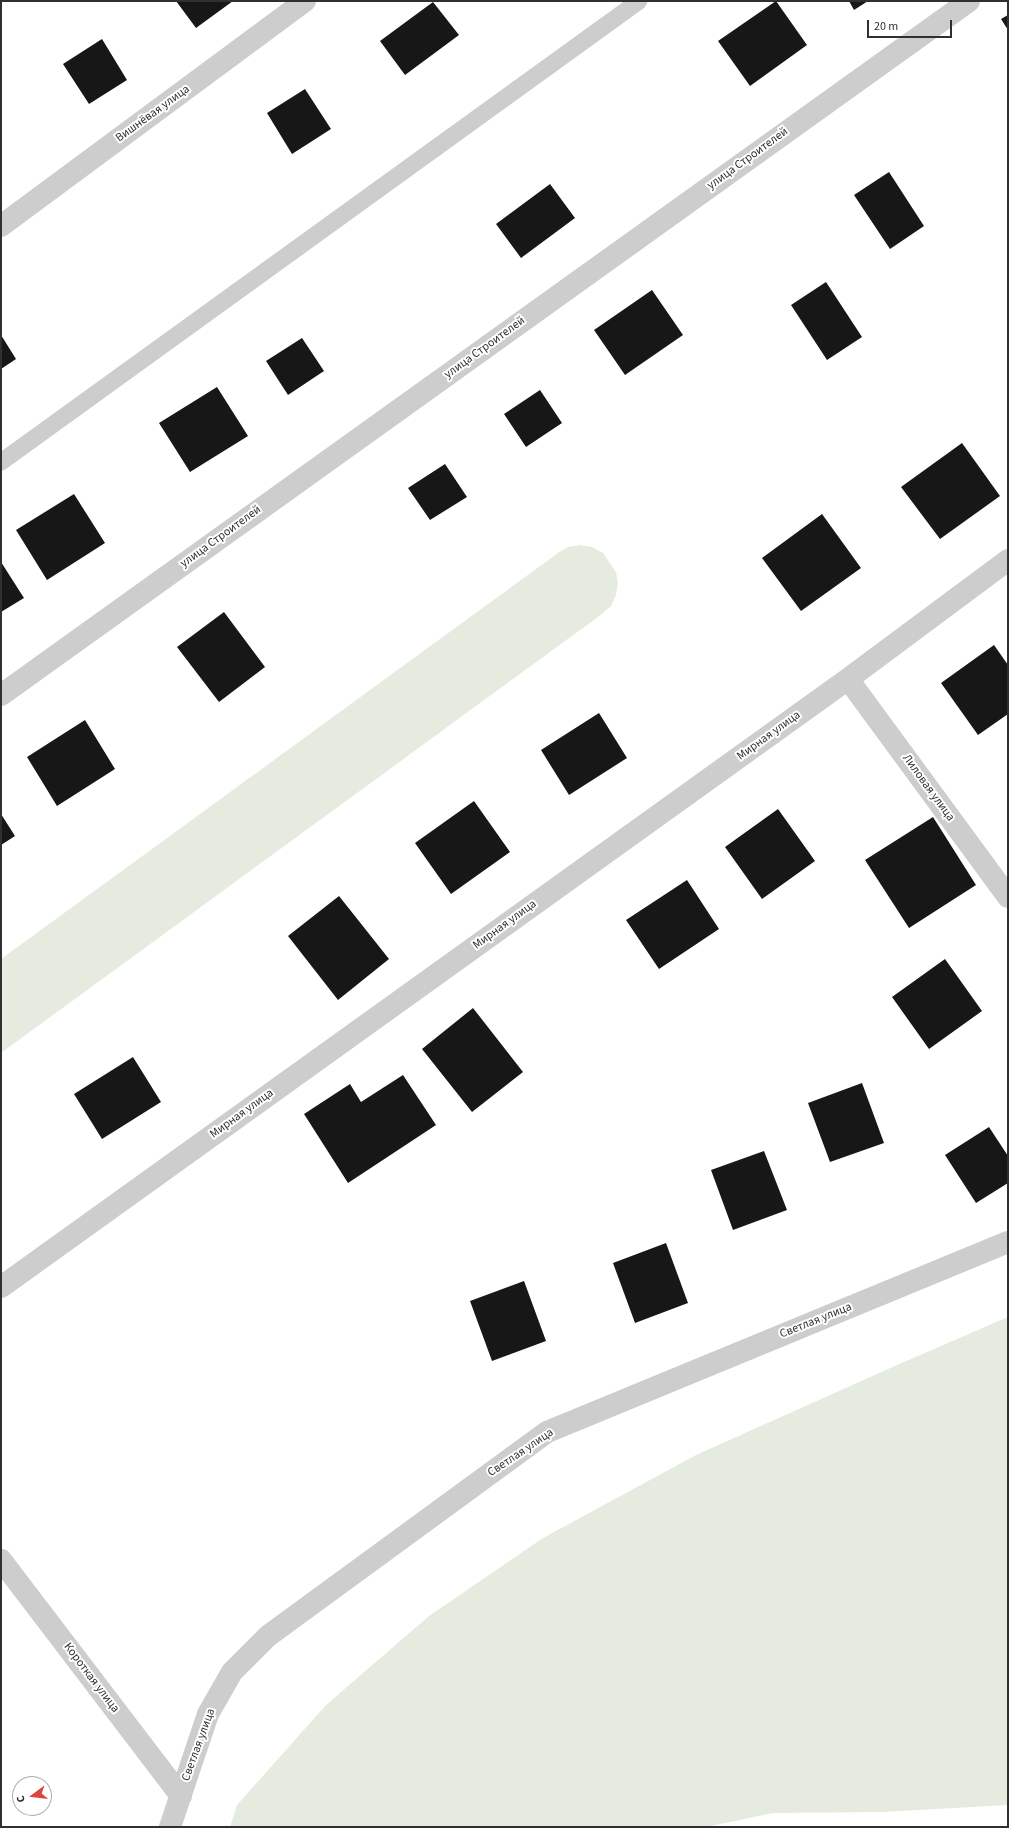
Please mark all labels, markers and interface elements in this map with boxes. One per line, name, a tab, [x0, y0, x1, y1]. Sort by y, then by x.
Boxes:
scale bar	[869, 12, 954, 38]
text: 20 m	[874, 18, 898, 35]
street label: Вишнёвая улица	[113, 82, 193, 146]
street label: улица Строителей	[705, 125, 791, 193]
street label: улица Строителей	[442, 314, 528, 382]
street label: улица Строителей	[178, 503, 264, 571]
street label: Мирная улица	[734, 708, 804, 764]
street label: Лиловая улица	[899, 752, 957, 824]
street label: Мирная улица	[470, 897, 540, 953]
street label: Мирная улица	[207, 1086, 277, 1142]
street label: Светлая улица	[778, 1300, 854, 1342]
street label: Светлая улица	[485, 1426, 557, 1480]
street label: Короткая улица	[60, 1640, 122, 1716]
street label: Светлая улица	[179, 1707, 219, 1783]
north arrow	[12, 1776, 52, 1816]
text: С	[13, 1794, 29, 1804]

